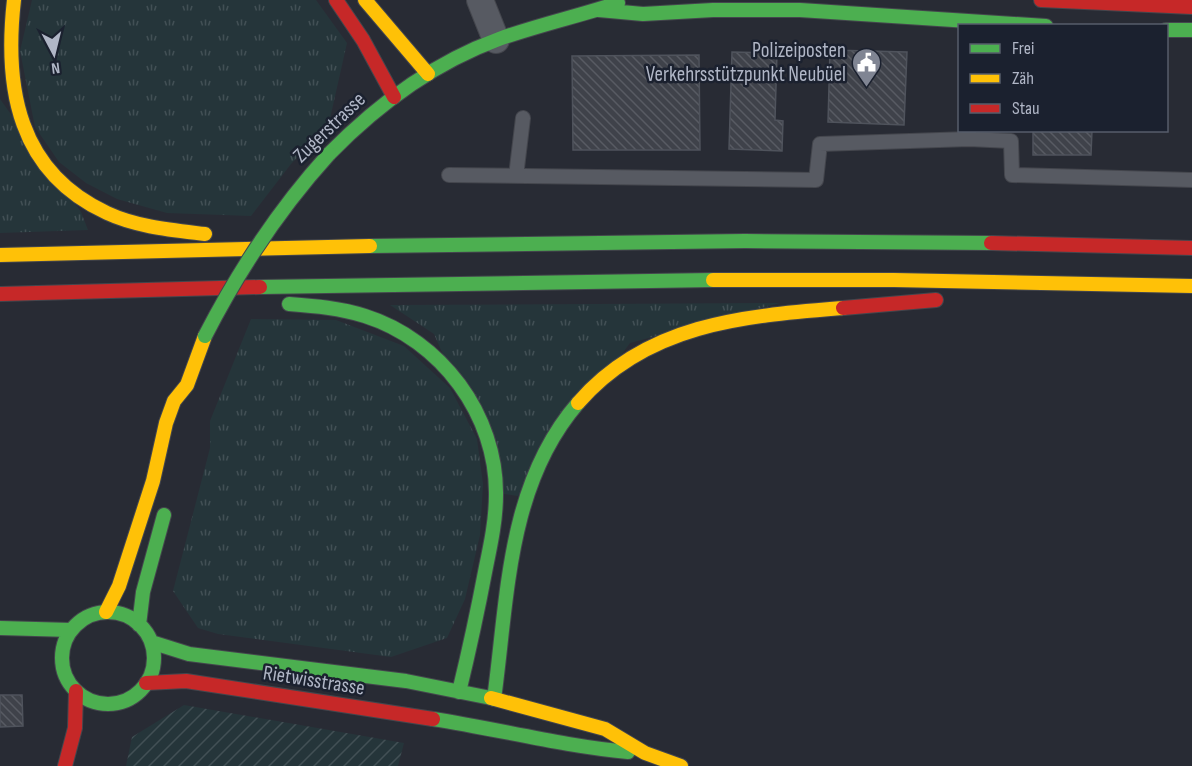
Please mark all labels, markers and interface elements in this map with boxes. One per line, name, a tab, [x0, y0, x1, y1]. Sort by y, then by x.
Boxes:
north arrow	[24, 24, 84, 84]
legend	[958, 24, 1168, 132]
place label: Polizeiposten Verkehrsstützpunkt Neubüel	[646, 38, 846, 87]
text: Frei	[1012, 38, 1034, 59]
public building icon: Polizeiposten Verkehrsstützpunkt Neubüel	[851, 46, 883, 88]
text: N	[50, 57, 61, 77]
text: Zäh	[1012, 68, 1034, 89]
street label: Zugerstrasse	[288, 87, 371, 168]
text: Stau	[1012, 98, 1040, 119]
street label: Rietwisstrasse	[261, 660, 366, 701]

